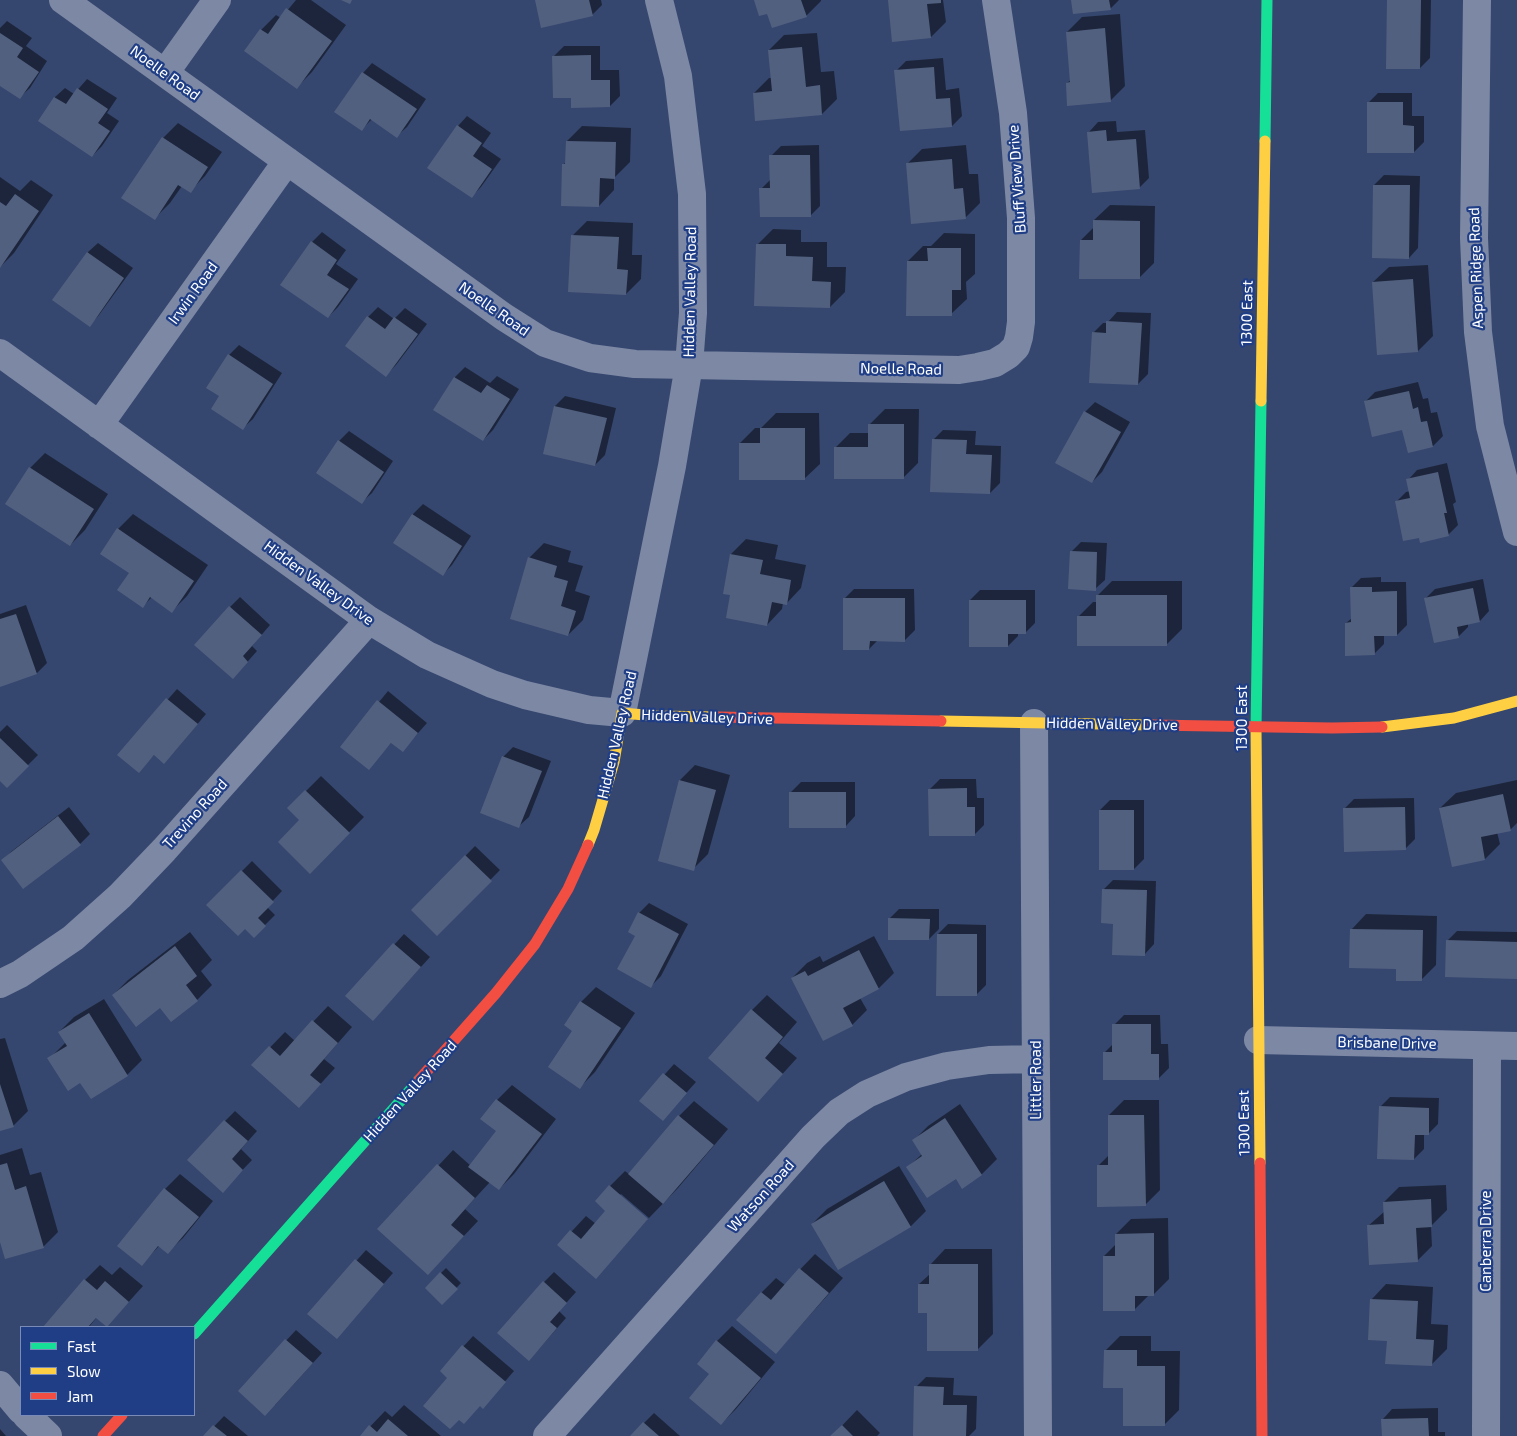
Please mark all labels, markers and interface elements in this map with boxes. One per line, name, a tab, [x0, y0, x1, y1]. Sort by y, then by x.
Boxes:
street label: Noelle Road	[127, 42, 203, 104]
street label: Bluff View Drive	[1004, 124, 1030, 234]
street label: Aspen Ridge Road	[1465, 207, 1487, 329]
street label: Hidden Valley Road	[680, 226, 700, 358]
street label: Irwin Road	[164, 258, 222, 328]
street label: Noelle Road	[455, 278, 533, 340]
street label: 1300 East	[1237, 280, 1257, 346]
street label: Noelle Road	[860, 359, 942, 379]
street label: Hidden Valley Drive	[260, 537, 378, 629]
street label: Hidden Valley Road	[594, 669, 640, 801]
street label: 1300 East	[1233, 685, 1251, 751]
street label: Hidden Valley Drive	[641, 706, 773, 728]
street label: Hidden Valley Drive	[1046, 714, 1178, 734]
street label: Trevino Road	[159, 775, 231, 853]
street label: Brisbane Drive	[1337, 1033, 1437, 1053]
street label: Hidden Valley Road	[360, 1036, 460, 1146]
street label: Littler Road	[1027, 1040, 1045, 1120]
street label: 1300 East	[1234, 1090, 1254, 1156]
street label: Watson Road	[724, 1156, 798, 1236]
street label: Canberra Drive	[1477, 1190, 1495, 1292]
legend	[20, 1326, 195, 1416]
text: Fast	[67, 1337, 96, 1355]
text: Slow	[67, 1362, 101, 1380]
text: Jam	[67, 1387, 93, 1405]

